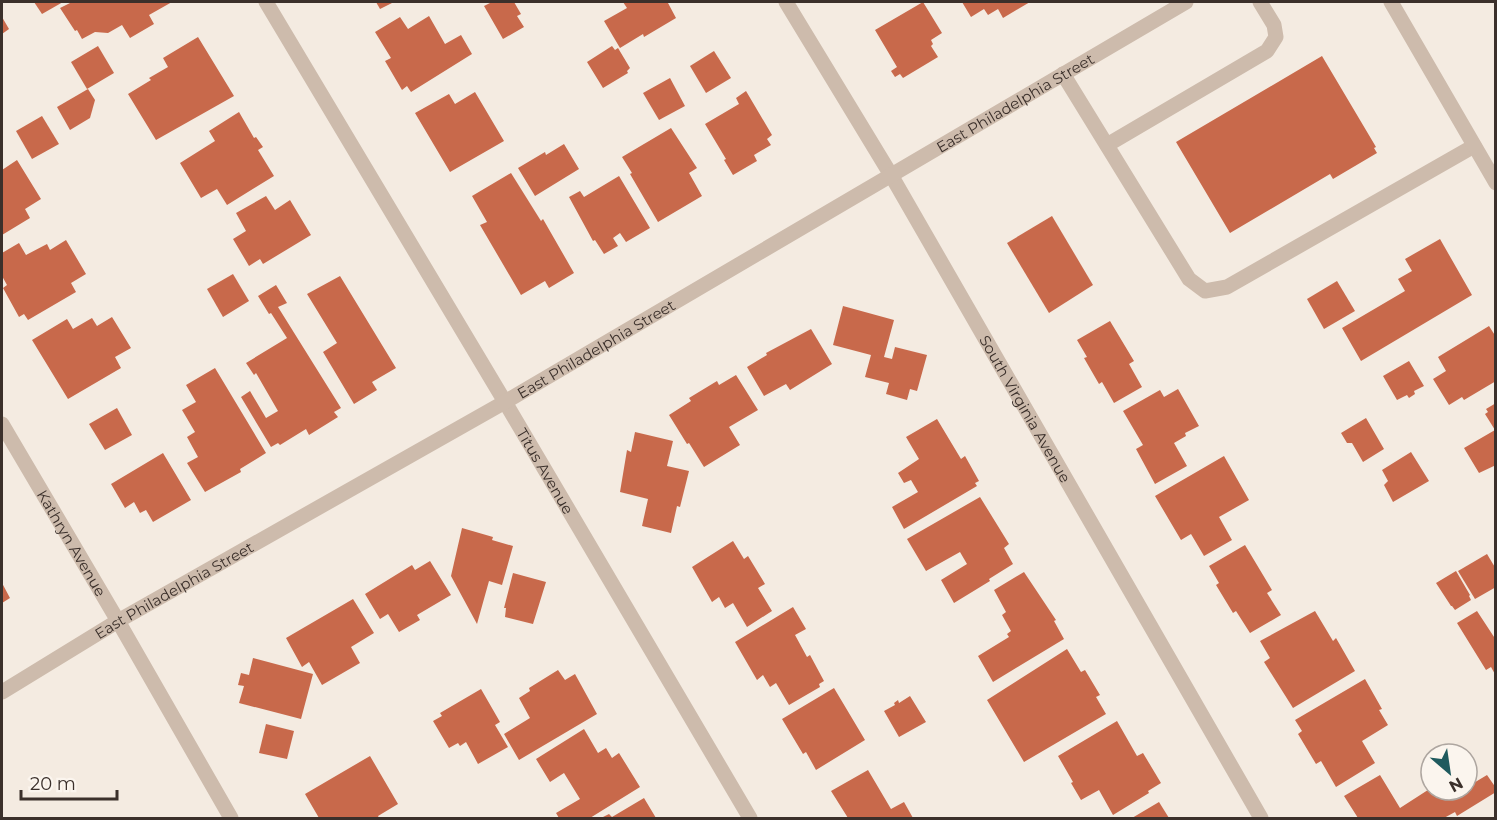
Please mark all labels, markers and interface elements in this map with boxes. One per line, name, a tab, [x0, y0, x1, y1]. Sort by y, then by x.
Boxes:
street label: East Philadelphia Street	[933, 49, 1097, 156]
street label: East Philadelphia Street	[513, 295, 678, 402]
street label: South Virginia Avenue	[976, 332, 1075, 486]
street label: Titus Avenue	[513, 425, 578, 517]
street label: Kathryn Avenue	[33, 486, 111, 600]
street label: East Philadelphia Street	[91, 537, 257, 643]
north arrow	[1419, 742, 1479, 802]
scale bar	[21, 763, 117, 801]
text: 20 m	[30, 773, 76, 795]
text: N	[1446, 773, 1466, 796]

